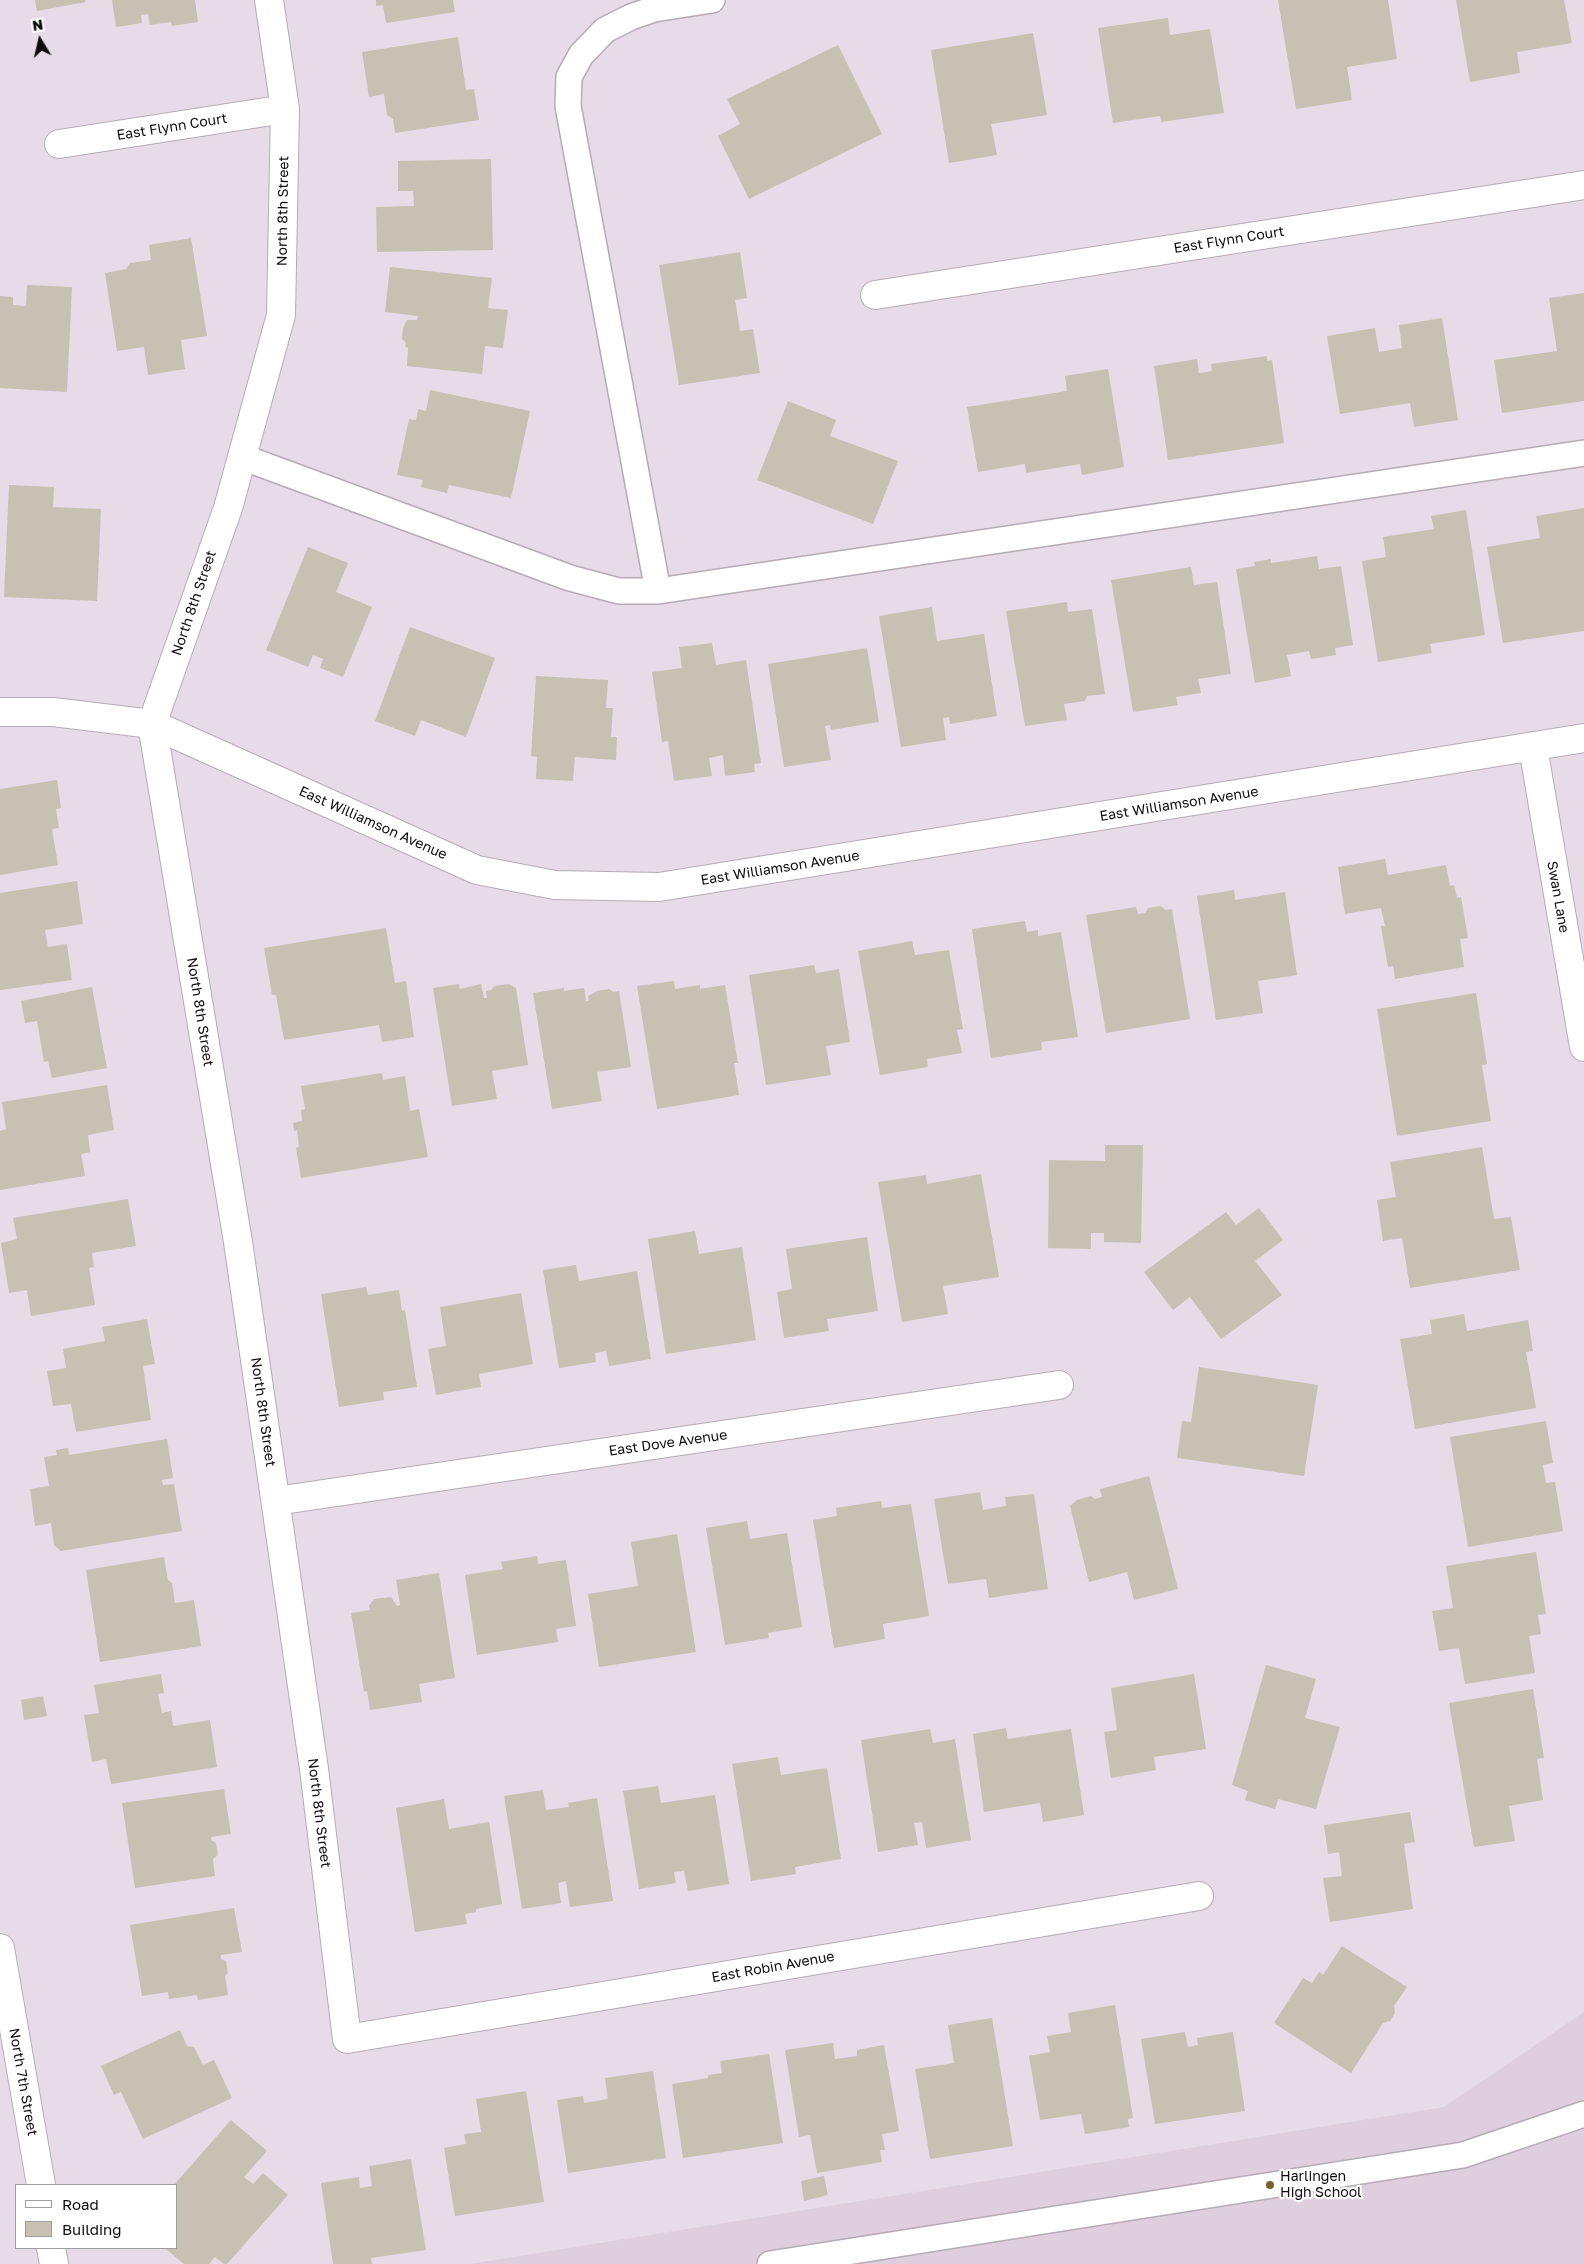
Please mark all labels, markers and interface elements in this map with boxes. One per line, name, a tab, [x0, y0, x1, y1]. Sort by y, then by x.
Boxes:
north arrow	[15, 15, 65, 65]
text: N	[31, 15, 44, 34]
street label: East Flynn Court	[116, 110, 228, 144]
street label: North 8th Street	[274, 156, 292, 266]
street label: East Flynn Court	[1173, 223, 1285, 257]
street label: North 8th Street	[168, 548, 220, 658]
street label: East Williamson Avenue	[296, 783, 450, 863]
street label: East Williamson Avenue	[1098, 783, 1260, 825]
street label: East Williamson Avenue	[699, 847, 861, 889]
street label: Swan Lane	[1543, 860, 1573, 934]
street label: North 8th Street	[183, 956, 217, 1068]
street label: North 8th Street	[247, 1356, 279, 1468]
street label: East Dove Avenue	[608, 1426, 728, 1460]
street label: North 8th Street	[304, 1757, 334, 1869]
street label: East Robin Avenue	[710, 1948, 836, 1986]
street label: North 7th Street	[5, 2027, 41, 2137]
place label: Harlingen High School	[1280, 2169, 1362, 2202]
marker: Harlingen High School	[1264, 2179, 1276, 2191]
legend	[15, 2184, 178, 2249]
text: Road	[62, 2195, 99, 2213]
text: Building	[62, 2220, 122, 2238]

